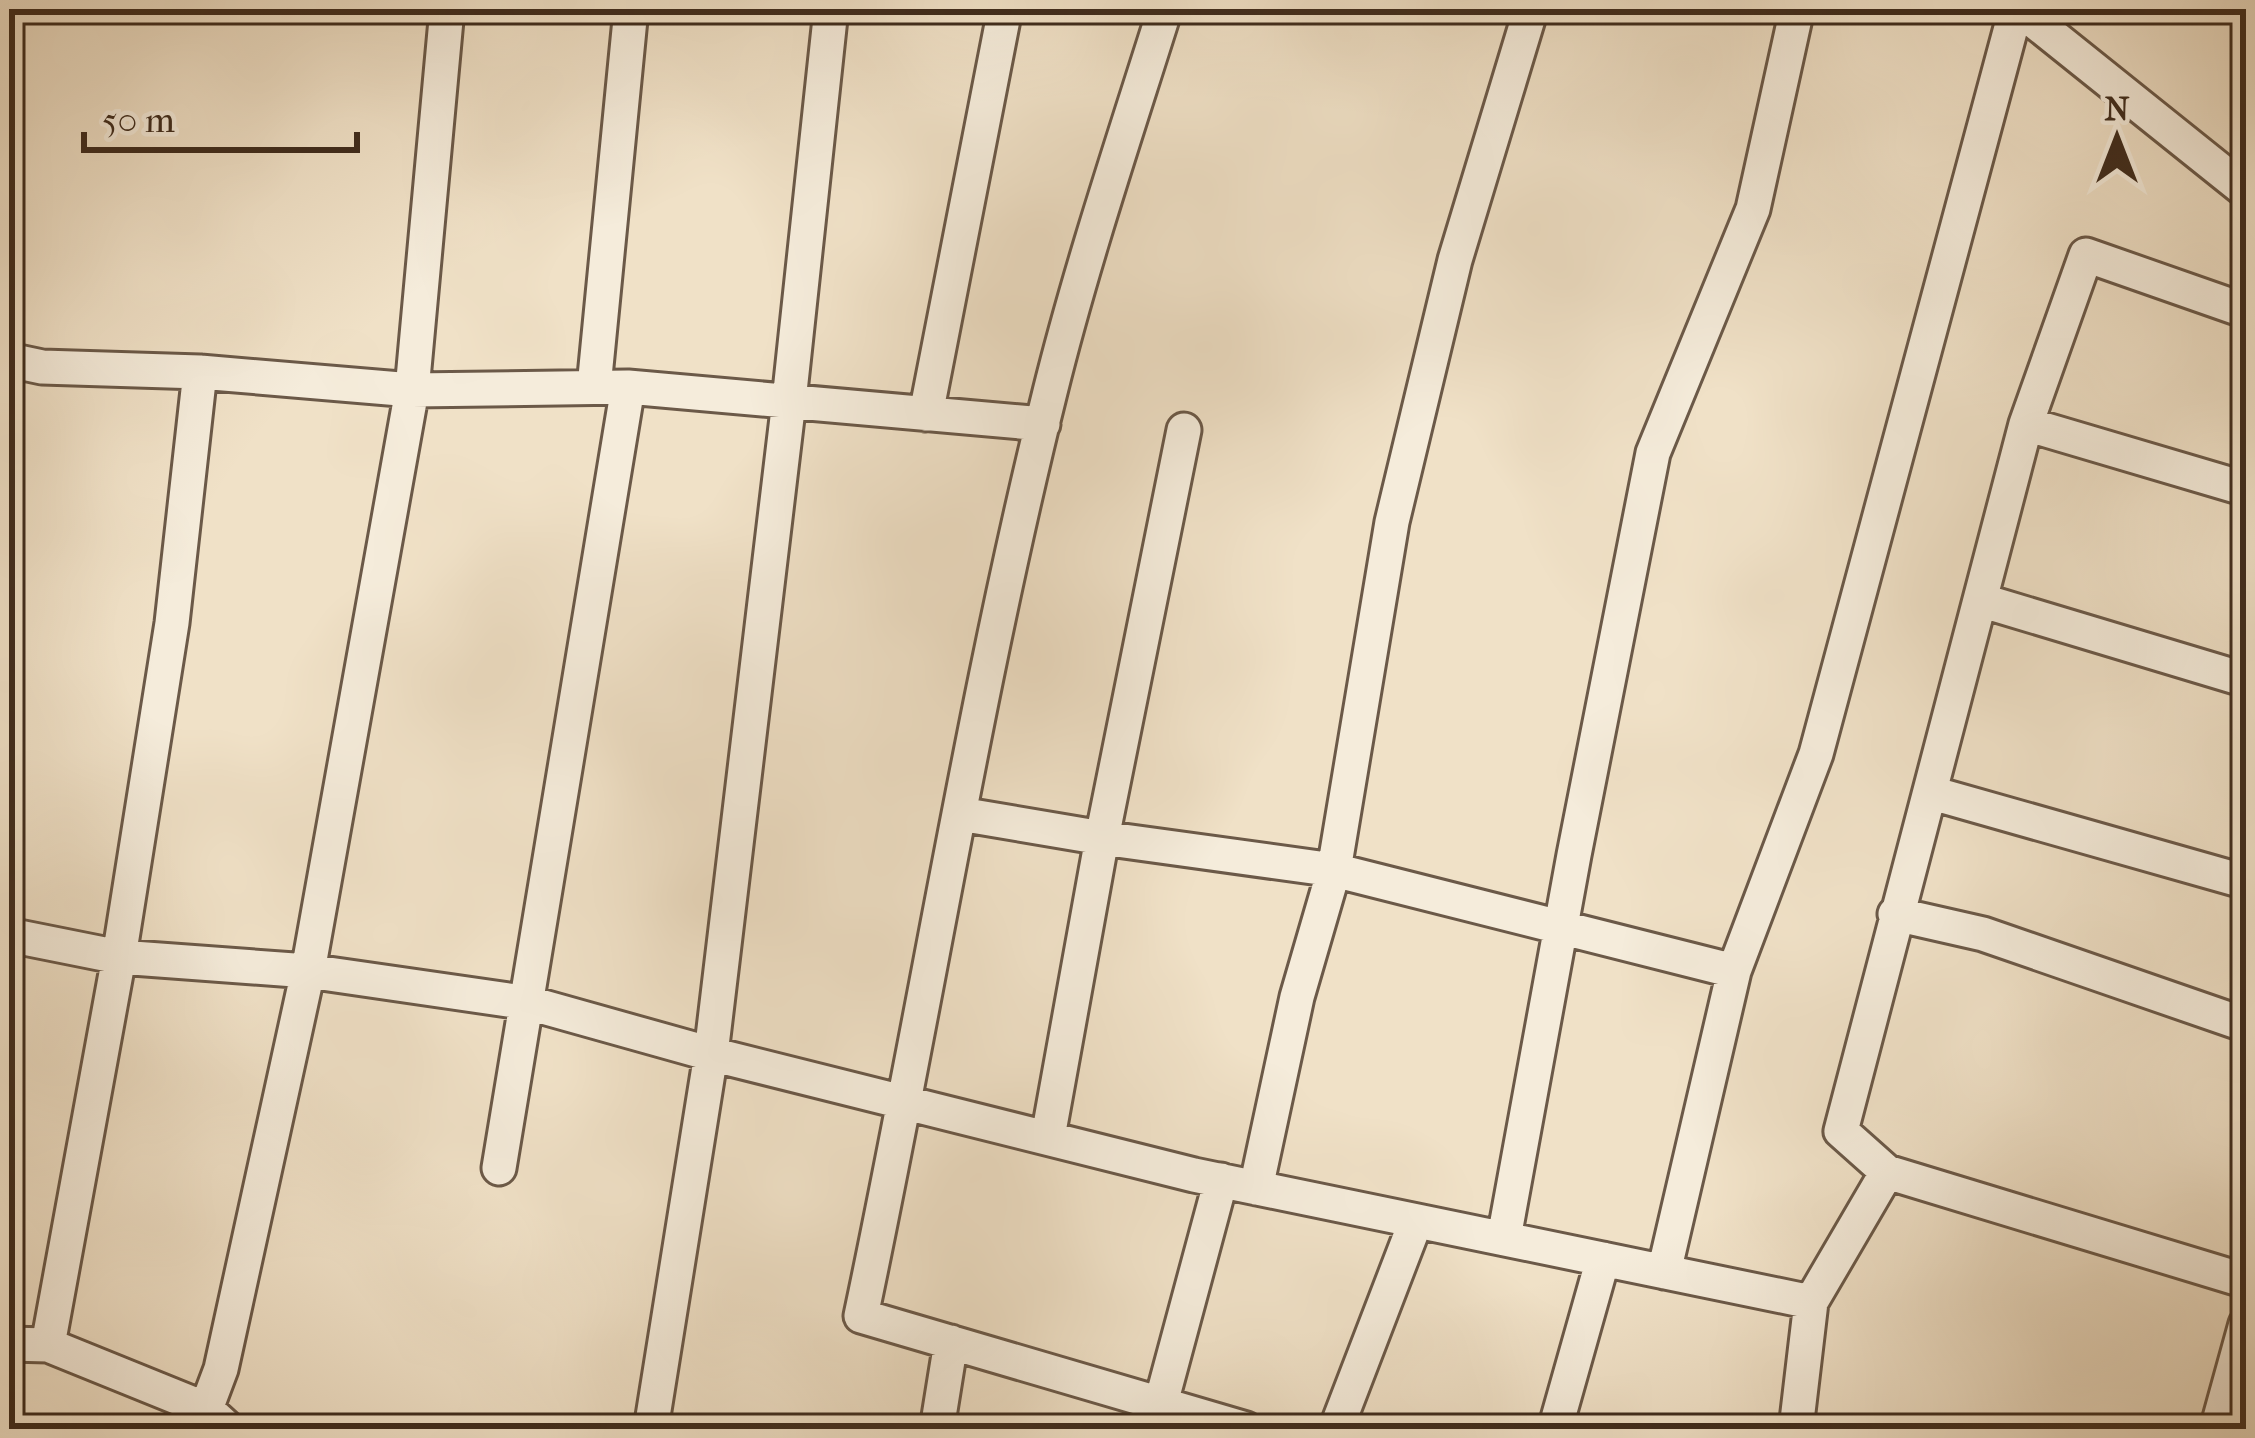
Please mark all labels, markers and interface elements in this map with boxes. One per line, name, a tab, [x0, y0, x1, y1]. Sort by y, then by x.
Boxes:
scale bar	[84, 78, 357, 152]
north arrow	[2057, 78, 2177, 198]
text: N	[2104, 90, 2130, 129]
text: 50 m	[102, 99, 175, 141]

